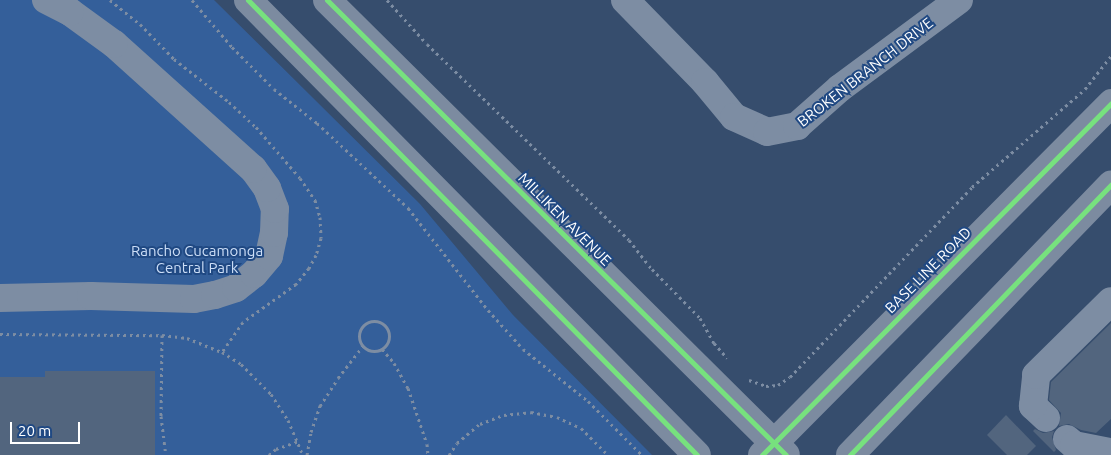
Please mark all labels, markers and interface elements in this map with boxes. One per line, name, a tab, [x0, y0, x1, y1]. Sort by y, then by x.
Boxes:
street label: BROKEN BRANCH DRIVE	[794, 14, 936, 130]
street label: MILLIKEN AVENUE	[515, 169, 615, 269]
street label: BASE LINE ROAD	[881, 223, 975, 317]
park label: Rancho Cucamonga Central Park	[131, 241, 263, 276]
scale bar	[12, 412, 82, 444]
text: 20 m	[18, 422, 51, 439]

